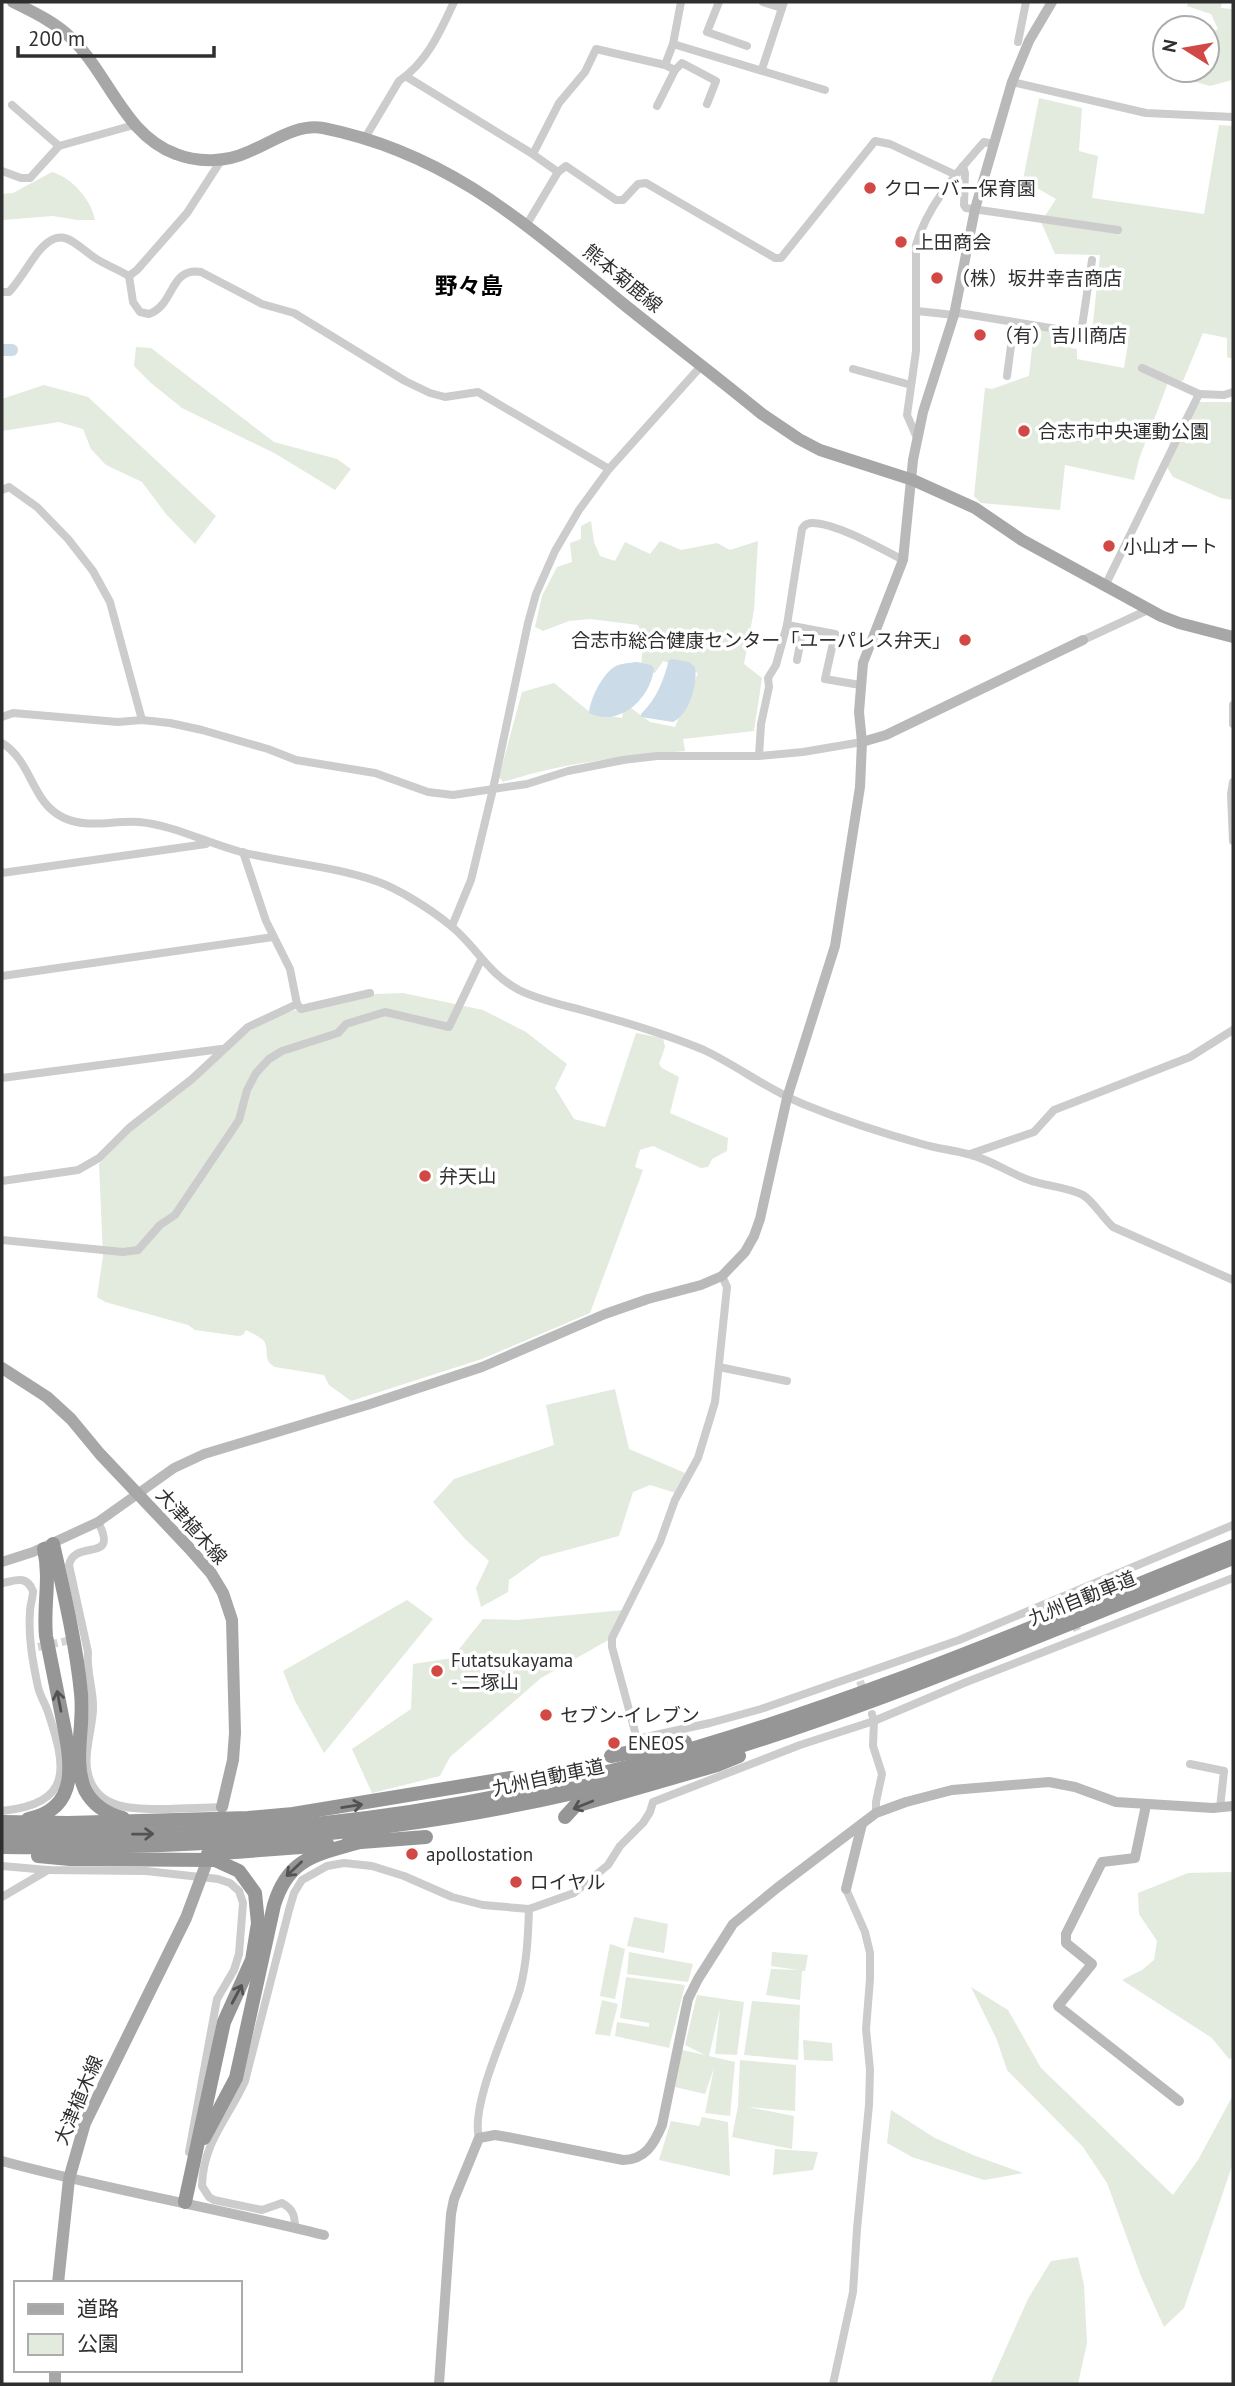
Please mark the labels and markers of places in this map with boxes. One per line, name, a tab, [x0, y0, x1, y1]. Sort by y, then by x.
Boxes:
place label: クローバー保育園	[884, 176, 1036, 200]
marker: クローバー保育園	[862, 180, 878, 196]
place label: 上田商会	[915, 230, 991, 254]
marker: 上田商会	[893, 234, 909, 250]
place label: （株）坂井幸吉商店	[951, 266, 1122, 290]
marker: （株）坂井幸吉商店	[929, 270, 945, 286]
place label: （有）吉川商店	[994, 323, 1127, 347]
marker: （有）吉川商店	[972, 327, 988, 343]
place label: 合志市中央運動公園	[1038, 419, 1209, 443]
marker: 合志市中央運動公園	[1016, 423, 1032, 439]
place label: 小山オート	[1123, 534, 1218, 558]
marker: 小山オート	[1101, 538, 1117, 554]
place label: 合志市総合健康センター「ユーパレス弁天」	[571, 628, 951, 652]
marker: 合志市総合健康センター「ユーパレス弁天」	[957, 632, 973, 648]
place label: 弁天山	[439, 1164, 496, 1188]
marker: 弁天山	[417, 1168, 433, 1184]
place label: Futatsukayama - 二塚山	[451, 1648, 573, 1694]
marker: Futatsukayama - 二塚山	[429, 1663, 445, 1679]
place label: セブン-イレブン	[560, 1703, 700, 1727]
marker: セブン-イレブン	[538, 1707, 554, 1723]
place label: ENEOS	[628, 1731, 684, 1755]
marker: ENEOS	[606, 1735, 622, 1751]
place label: apollostation	[426, 1842, 533, 1866]
marker: apollostation	[404, 1846, 420, 1862]
place label: ロイヤル	[530, 1870, 605, 1894]
marker: ロイヤル	[508, 1874, 524, 1890]

